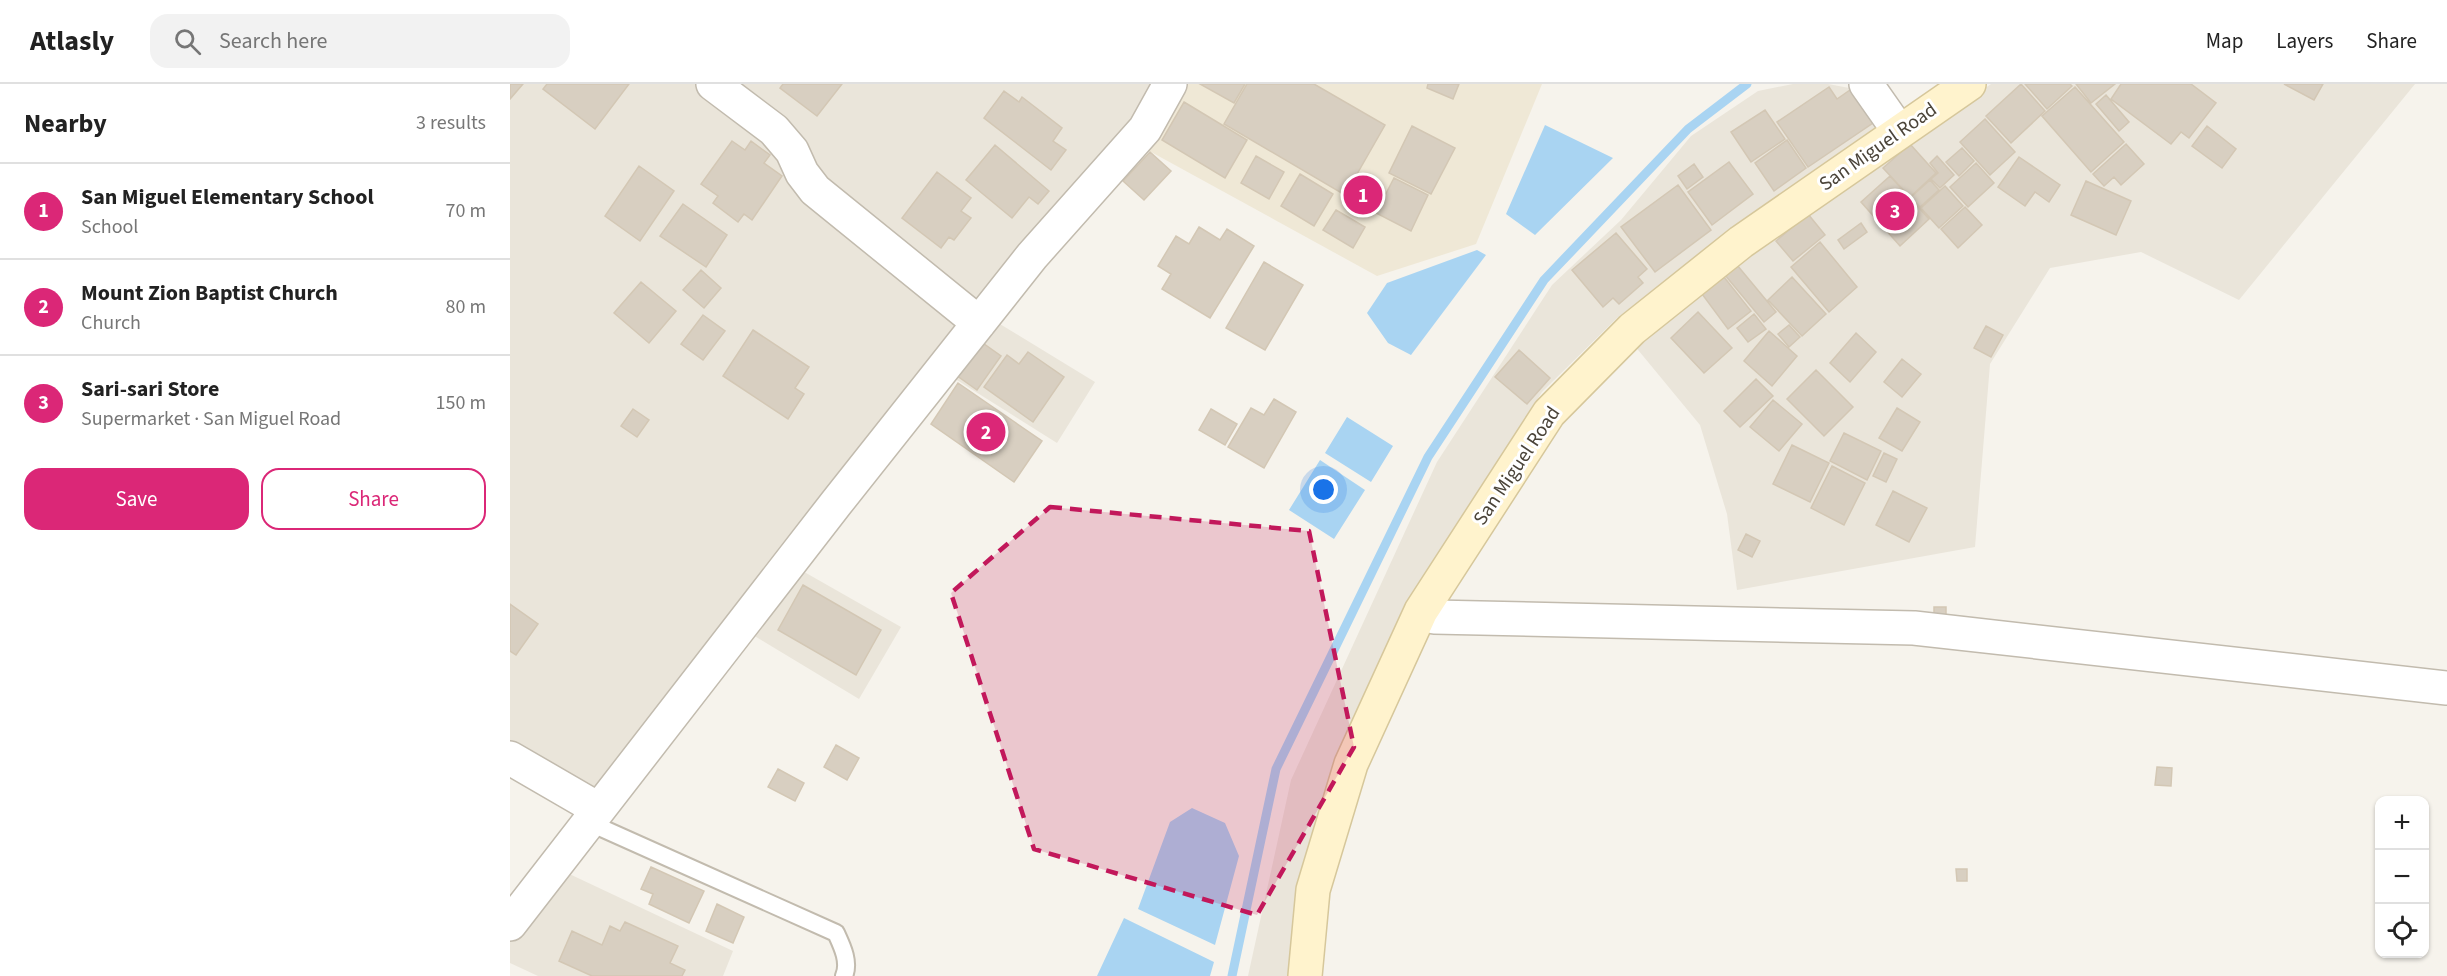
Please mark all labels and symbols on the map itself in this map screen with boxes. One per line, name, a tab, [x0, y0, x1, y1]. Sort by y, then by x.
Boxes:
street label: San Miguel Road	[1813, 96, 1943, 198]
pin: 1	[1344, 172, 1382, 218]
pin: 3	[1876, 188, 1914, 234]
street label: San Miguel Road	[1467, 401, 1567, 531]
pin: 2	[966, 410, 1006, 454]
your location	[1309, 475, 1338, 504]

